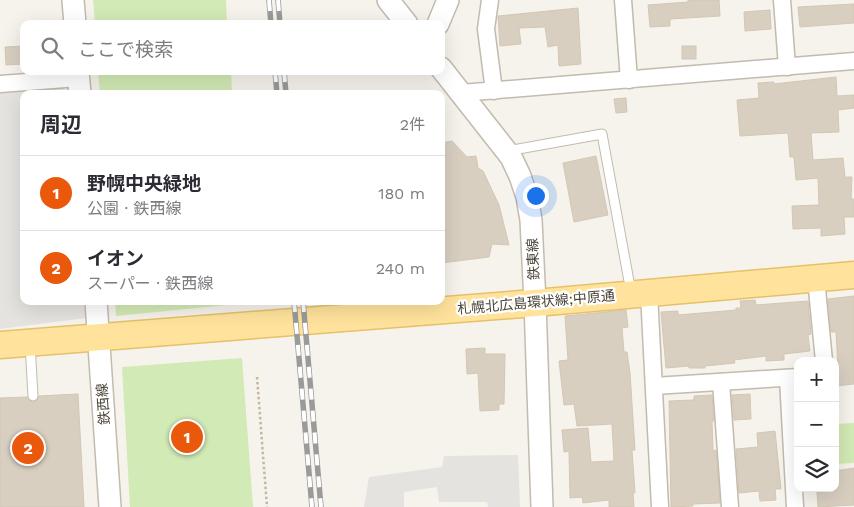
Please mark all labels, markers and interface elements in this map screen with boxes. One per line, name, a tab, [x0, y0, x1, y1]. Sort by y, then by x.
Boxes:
search box	[20, 20, 445, 75]
icon: search	[38, 34, 66, 62]
text: ここで検索	[78, 38, 173, 61]
text: 周辺	[40, 112, 82, 137]
text: 2件	[400, 115, 425, 134]
text: 野幌中央緑地	[87, 172, 201, 195]
your location	[523, 183, 549, 209]
text: 1	[53, 184, 59, 203]
text: 180 m	[378, 184, 425, 203]
text: 公園 · 鉄西線	[87, 199, 182, 218]
street label: 鉄東線	[524, 238, 542, 280]
text: イオン	[87, 247, 144, 270]
text: 2	[51, 259, 61, 278]
text: 240 m	[376, 259, 425, 278]
text: スーパー · 鉄西線	[87, 274, 213, 293]
street label: 札幌北広島環状線;中原通	[457, 287, 615, 317]
map controls	[794, 357, 839, 492]
button: +	[794, 357, 839, 402]
street label: 鉄西線	[94, 382, 112, 426]
button: −	[794, 402, 839, 447]
pin: 1	[171, 418, 203, 456]
pin: 2	[12, 429, 44, 467]
button: layers	[794, 447, 839, 492]

